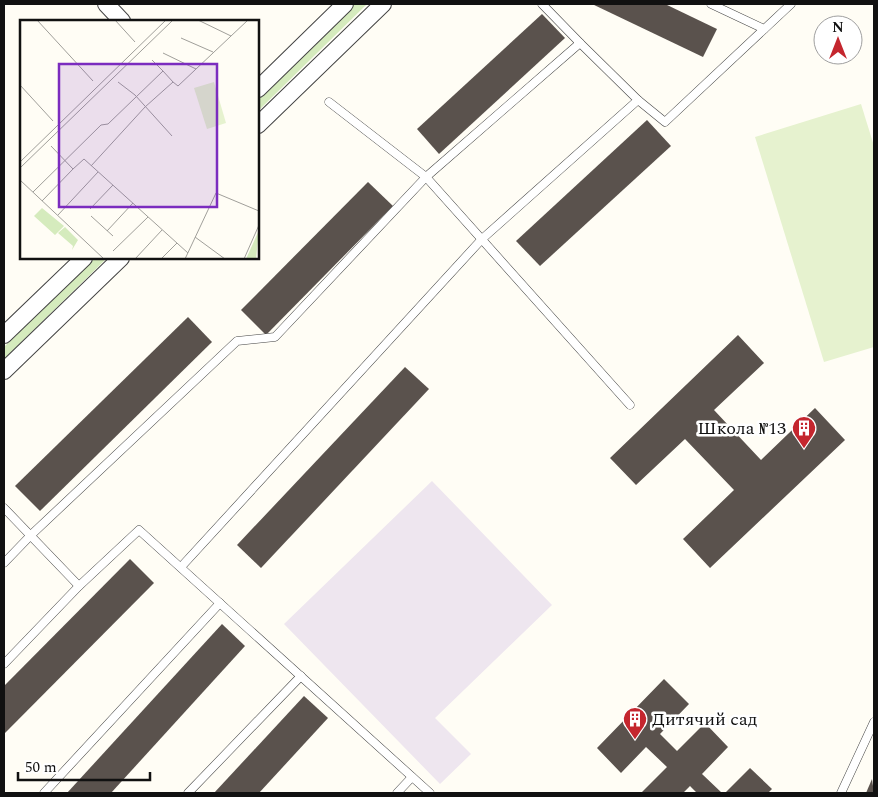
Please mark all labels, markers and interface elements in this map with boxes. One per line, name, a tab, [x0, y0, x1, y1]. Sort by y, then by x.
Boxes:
north arrow	[813, 15, 863, 65]
text: N	[832, 17, 844, 38]
inset map	[20, 20, 259, 259]
place label: Школа №13	[698, 415, 786, 442]
building icon: Школа №13	[791, 415, 817, 449]
building icon: Дитячий сад	[622, 706, 648, 740]
place label: Дитячий сад	[652, 706, 757, 733]
scale bar	[18, 750, 150, 782]
text: 50 m	[25, 756, 57, 779]

